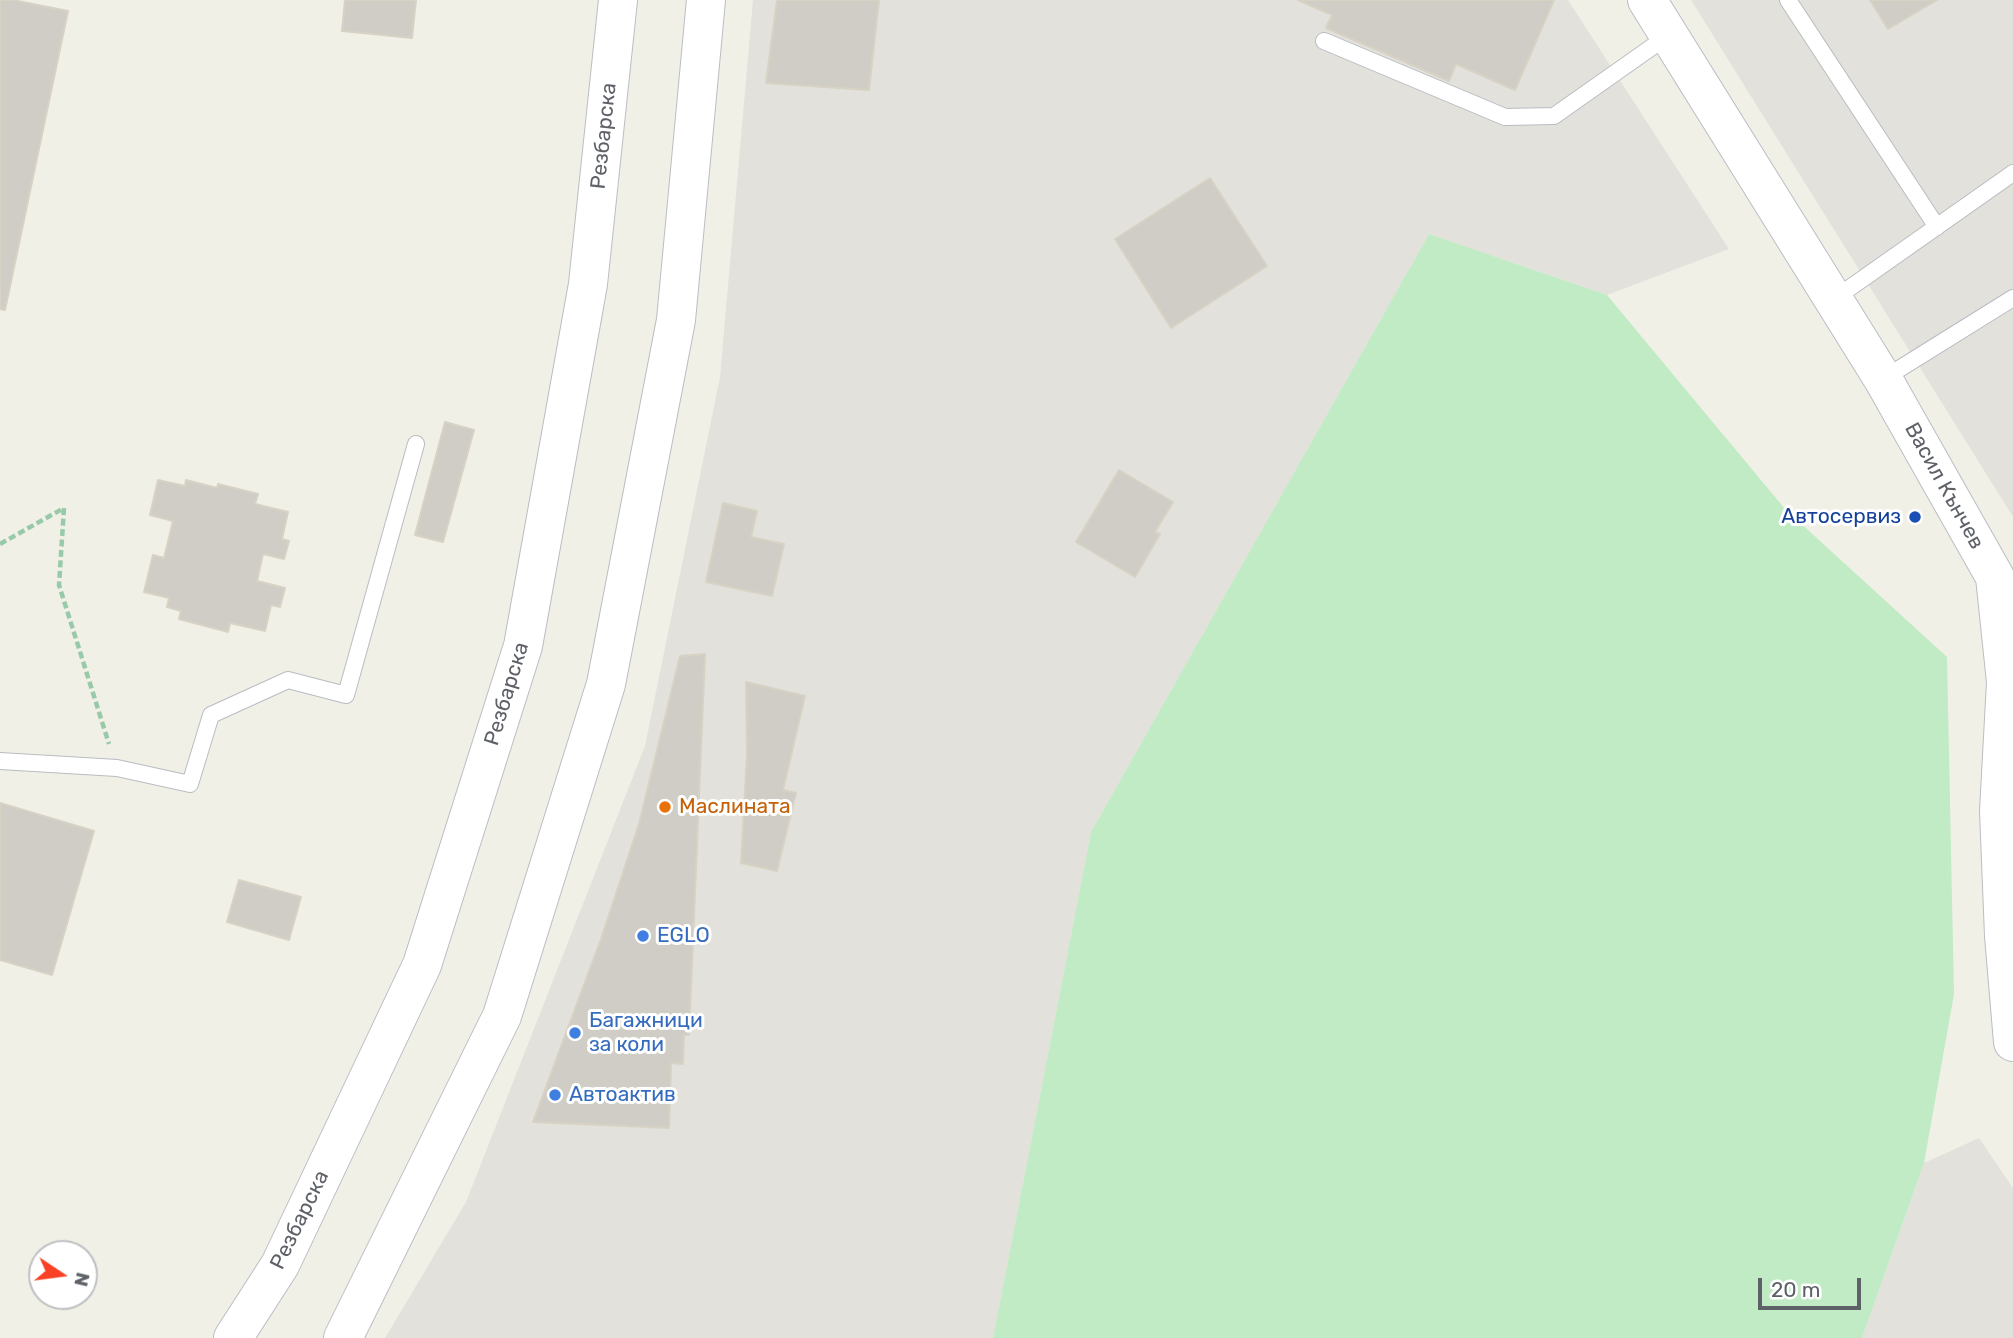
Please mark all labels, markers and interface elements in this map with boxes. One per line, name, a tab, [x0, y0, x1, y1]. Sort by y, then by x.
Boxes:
street label: Резбарска	[586, 82, 622, 190]
street label: Васил Кънчев	[1899, 418, 1989, 554]
place label: Автосервиз	[1781, 504, 1901, 530]
marker: Автосервиз	[1907, 509, 1923, 525]
street label: Резбарска	[479, 639, 535, 749]
place label: Маслината	[679, 794, 791, 820]
marker: Маслината	[657, 799, 673, 815]
place label: EGLO	[657, 923, 710, 949]
marker: EGLO	[635, 928, 651, 944]
place label: Багажници за коли	[589, 1008, 703, 1058]
marker: Багажници за коли	[567, 1025, 583, 1041]
place label: Автоактив	[569, 1082, 676, 1108]
marker: Автоактив	[547, 1087, 563, 1103]
street label: Резбарска	[265, 1167, 335, 1273]
north arrow	[28, 1240, 98, 1310]
scale bar	[1761, 1264, 1864, 1308]
text: N	[69, 1270, 95, 1289]
text: 20 m	[1771, 1277, 1820, 1302]

